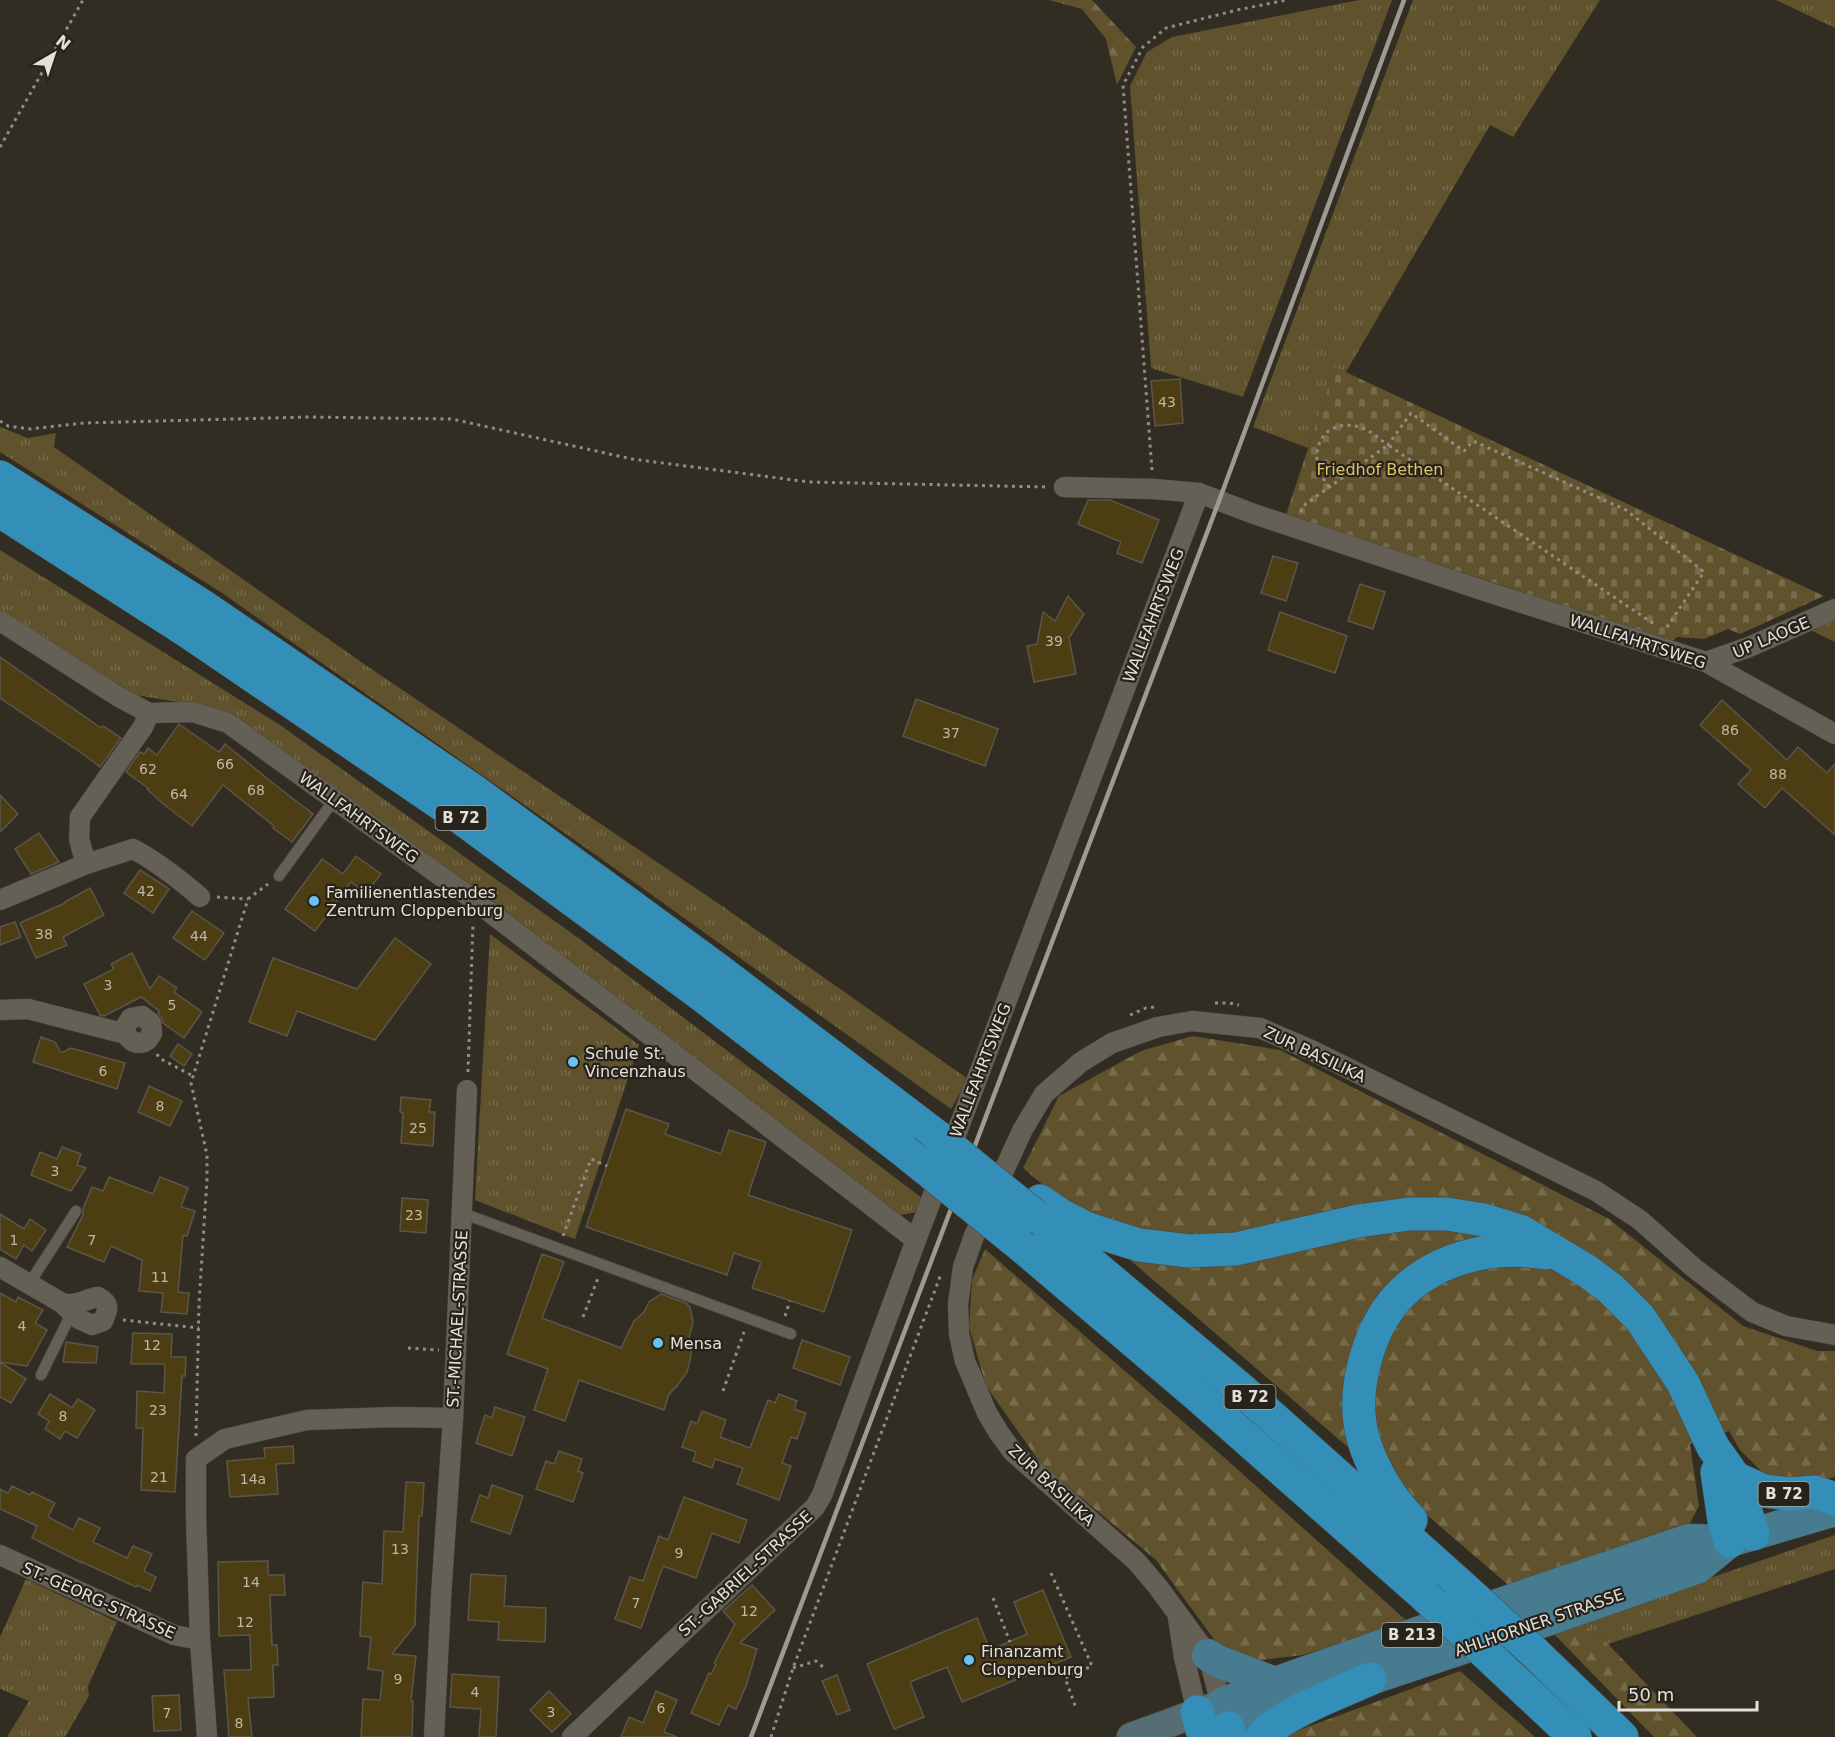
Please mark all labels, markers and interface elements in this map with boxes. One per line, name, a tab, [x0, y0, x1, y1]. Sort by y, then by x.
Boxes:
north arrow	[24, 24, 84, 84]
text: N	[52, 31, 74, 54]
house number: 43	[1158, 394, 1176, 410]
park label: Friedhof Bethen	[1317, 460, 1443, 479]
street label: WALLFAHRTSWEG	[1119, 545, 1188, 685]
street label: WALLFAHRTSWEG	[1567, 610, 1709, 673]
street label: UP LAOGE	[1730, 613, 1812, 662]
house number: 39	[1045, 633, 1063, 649]
house number: 86	[1721, 722, 1739, 738]
house number: 37	[942, 725, 960, 741]
house number: 66	[216, 756, 234, 772]
house number: 62	[139, 761, 157, 777]
house number: 88	[1769, 766, 1787, 782]
street label: WALLFAHRTSWEG	[295, 768, 422, 867]
house number: 68	[247, 782, 265, 798]
house number: 64	[170, 786, 188, 802]
road number: B 72	[436, 806, 486, 830]
house number: 42	[137, 883, 155, 899]
place label: Familienentlastendes Zentrum Cloppenburg	[326, 883, 503, 920]
marker: Familienentlastendes Zentrum Cloppenburg	[307, 894, 321, 908]
house number: 38	[35, 926, 53, 942]
house number: 44	[190, 928, 208, 944]
house number: 3	[104, 977, 112, 993]
house number: 5	[168, 997, 176, 1013]
street label: WALLFAHRTSWEG	[946, 1000, 1015, 1140]
street label: ZUR BASILIKA	[1261, 1023, 1369, 1086]
place label: Schule St. Vincenzhaus	[585, 1044, 686, 1081]
marker: Schule St. Vincenzhaus	[566, 1055, 580, 1069]
house number: 6	[99, 1063, 108, 1079]
house number: 8	[156, 1098, 164, 1114]
house number: 25	[409, 1120, 427, 1136]
house number: 3	[51, 1163, 59, 1179]
house number: 23	[405, 1207, 423, 1223]
street label: ST.-MICHAEL-STRASSE	[443, 1230, 472, 1408]
house number: 1	[10, 1232, 18, 1248]
house number: 7	[88, 1232, 96, 1248]
house number: 11	[151, 1269, 169, 1285]
house number: 4	[18, 1318, 27, 1334]
place label: Mensa	[670, 1334, 722, 1353]
marker: Mensa	[651, 1336, 665, 1350]
house number: 12	[143, 1337, 161, 1353]
road number: B 72	[1224, 1385, 1276, 1409]
house number: 23	[149, 1402, 167, 1418]
house number: 8	[59, 1408, 67, 1424]
street label: ZUR BASILIKA	[1005, 1441, 1099, 1530]
house number: 21	[150, 1469, 168, 1485]
house number: 14a	[240, 1471, 266, 1487]
road number: B 72	[1758, 1482, 1810, 1506]
street label: ST.-GABRIEL-STRASSE	[675, 1506, 816, 1640]
house number: 13	[391, 1541, 409, 1557]
house number: 9	[675, 1545, 683, 1561]
street label: ST.-GEORG-STRASSE	[19, 1558, 178, 1643]
house number: 14	[242, 1574, 260, 1590]
street label: AHLHORNER STRASSE	[1452, 1585, 1626, 1660]
house number: 7	[632, 1595, 640, 1611]
house number: 12	[740, 1603, 758, 1619]
house number: 12	[236, 1614, 254, 1630]
road number: B 213	[1382, 1623, 1442, 1647]
place label: Finanzamt Cloppenburg	[981, 1642, 1083, 1679]
marker: Finanzamt Cloppenburg	[962, 1653, 976, 1667]
house number: 9	[394, 1671, 402, 1687]
scale bar	[1619, 1674, 1757, 1712]
house number: 4	[471, 1684, 480, 1700]
text: 50 m	[1628, 1684, 1674, 1705]
house number: 6	[657, 1700, 666, 1716]
house number: 3	[547, 1704, 555, 1720]
house number: 7	[163, 1705, 171, 1721]
house number: 8	[235, 1715, 243, 1731]

